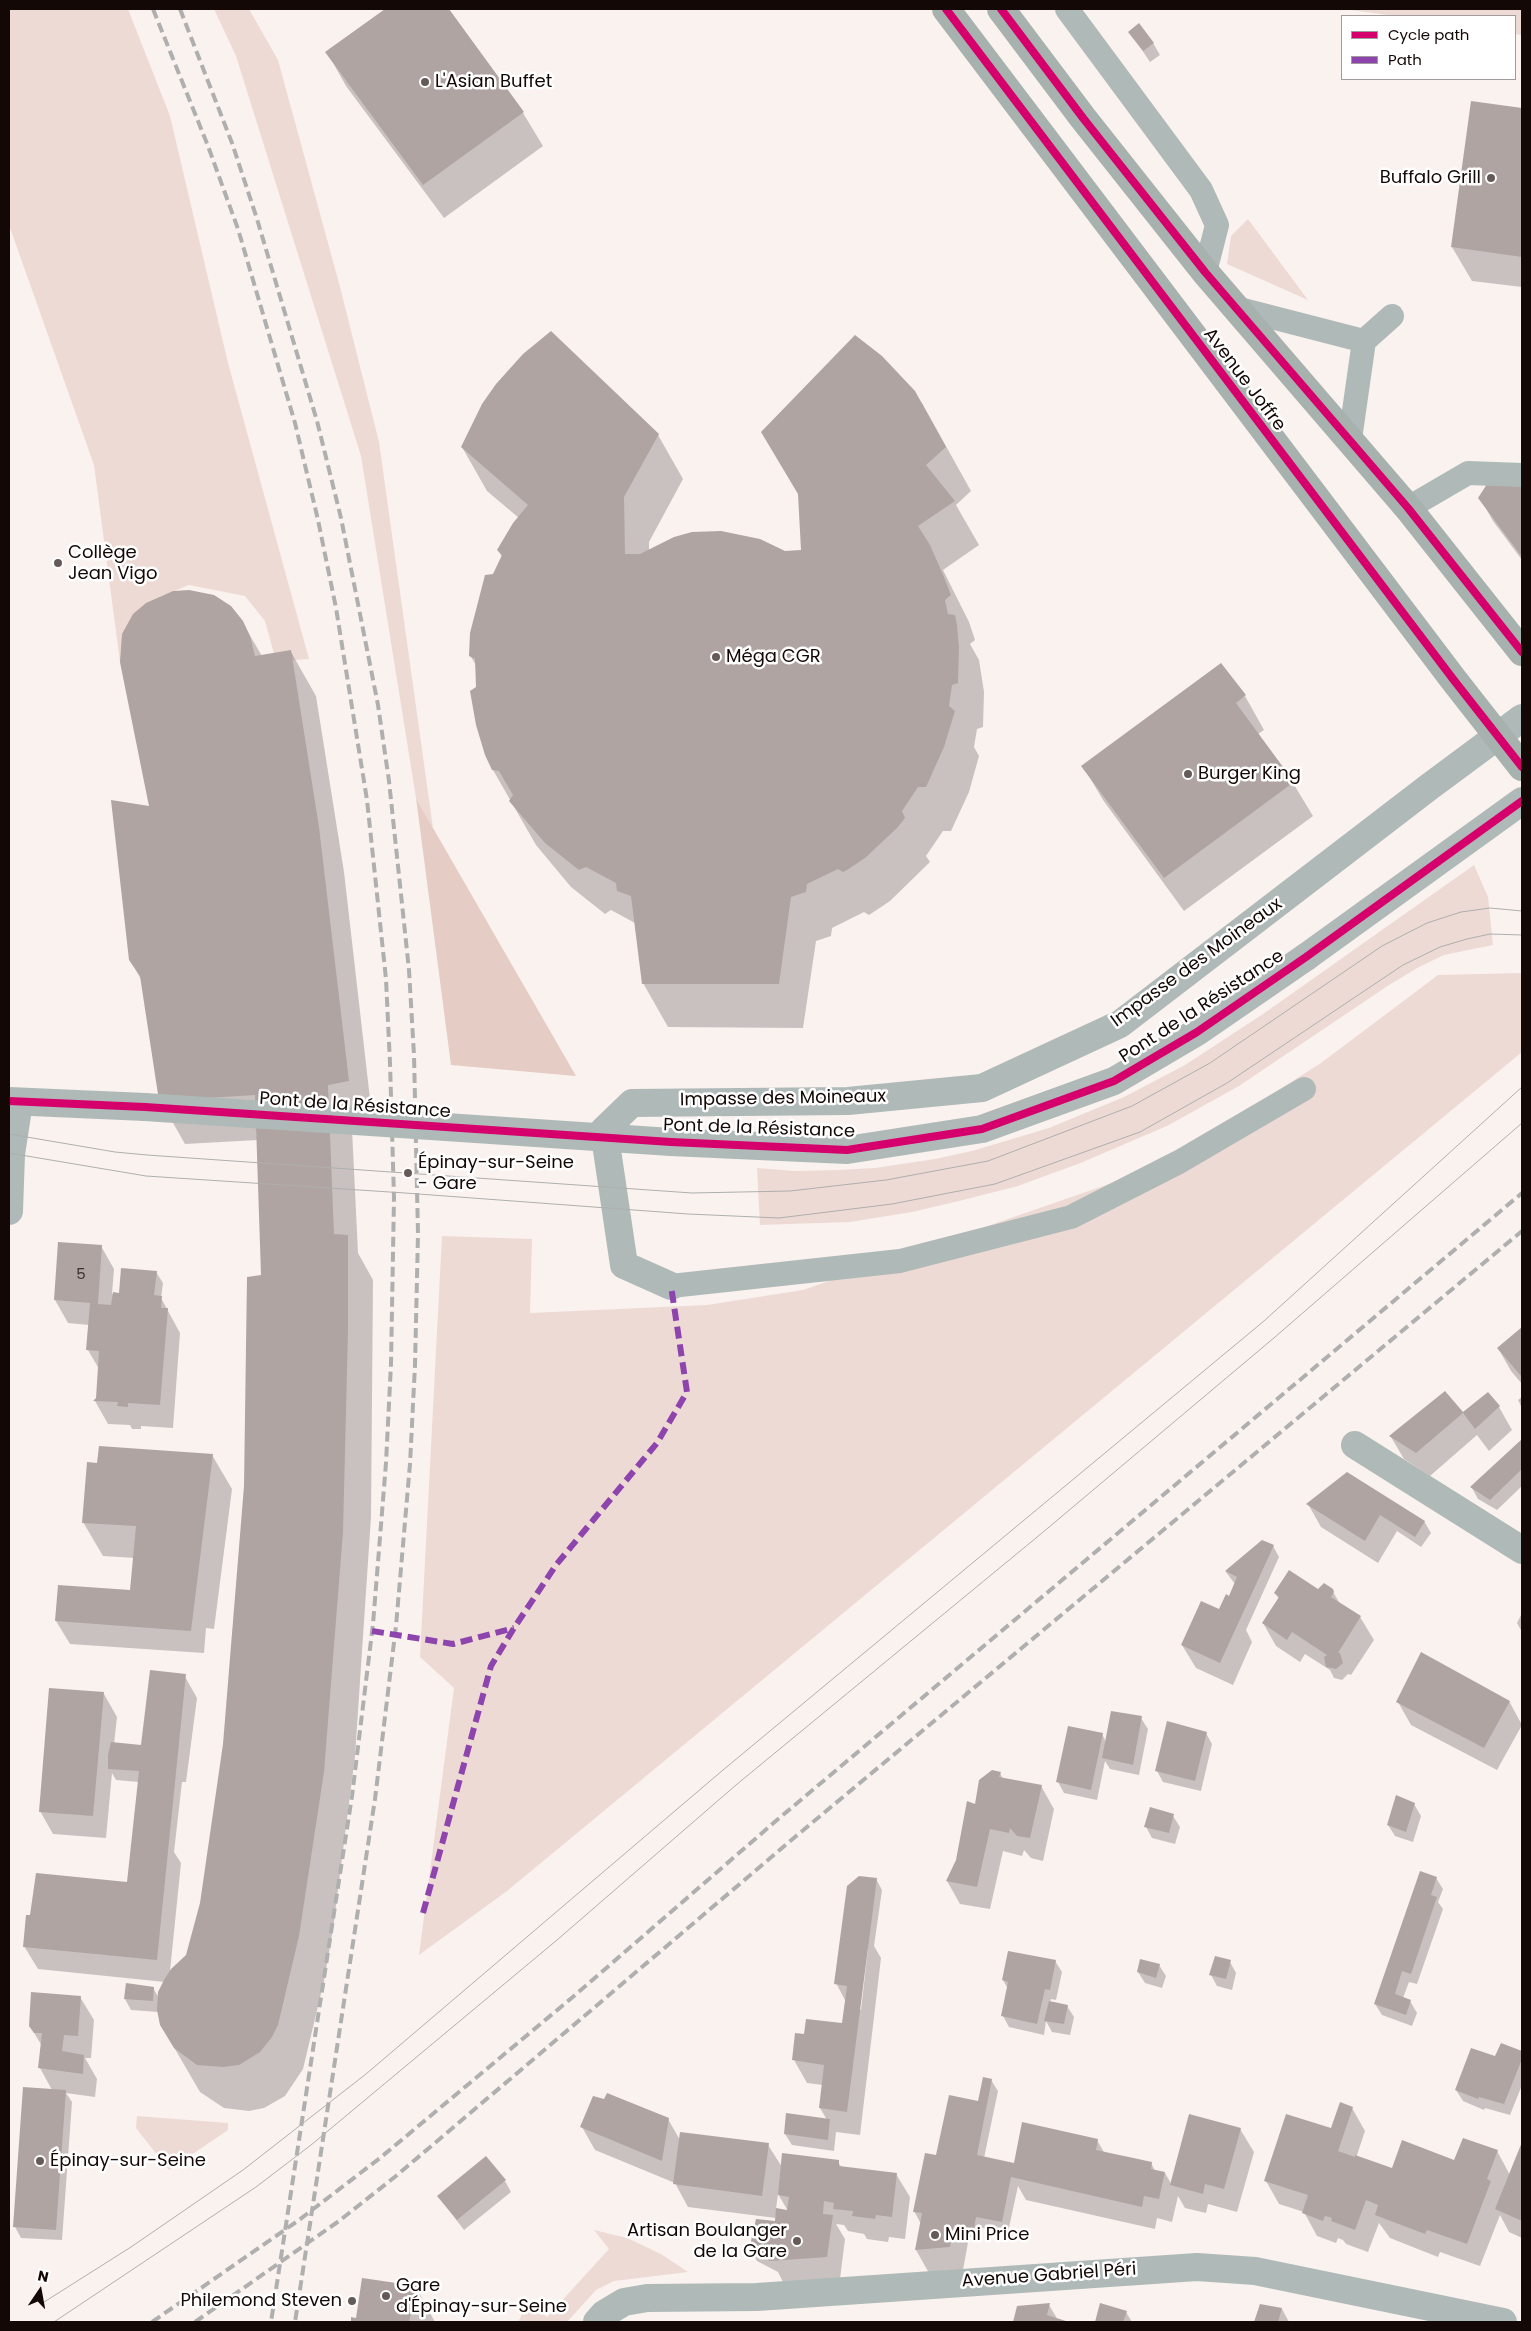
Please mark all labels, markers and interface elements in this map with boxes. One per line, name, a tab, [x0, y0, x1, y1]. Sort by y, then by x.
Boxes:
legend	[1341, 15, 1516, 80]
text: Cycle path	[1388, 24, 1469, 45]
text: Path	[1388, 49, 1422, 70]
place label: L'Asian Buffet	[435, 71, 552, 93]
marker: L'Asian Buffet	[419, 76, 431, 88]
place label: Buffalo Grill	[1380, 167, 1481, 189]
marker: Buffalo Grill	[1485, 172, 1497, 184]
street label: Avenue Joffre	[1198, 324, 1290, 436]
place label: Collège Jean Vigo	[68, 542, 157, 584]
marker: Collège Jean Vigo	[52, 557, 64, 569]
place label: Méga CGR	[726, 646, 821, 668]
marker: Méga CGR	[710, 651, 722, 663]
place label: Burger King	[1198, 763, 1301, 785]
marker: Burger King	[1182, 768, 1194, 780]
street label: Impasse des Moineaux	[1107, 894, 1287, 1032]
street label: Pont de la Résistance	[1116, 946, 1288, 1068]
street label: Impasse des Moineaux	[680, 1086, 886, 1112]
street label: Pont de la Résistance	[258, 1089, 452, 1123]
street label: Pont de la Résistance	[663, 1115, 855, 1143]
place label: Épinay-sur-Seine - Gare	[418, 1152, 574, 1194]
marker: Épinay-sur-Seine - Gare	[402, 1167, 414, 1179]
house number: 5	[76, 1266, 86, 1284]
place label: Épinay-sur-Seine	[50, 2150, 206, 2172]
marker: Épinay-sur-Seine	[34, 2155, 46, 2167]
place label: Artisan Boulanger de la Gare	[627, 2220, 787, 2262]
place label: Mini Price	[945, 2224, 1029, 2246]
marker: Mini Price	[929, 2229, 941, 2241]
marker: Artisan Boulanger de la Gare	[791, 2235, 803, 2247]
street label: Avenue Gabriel Péri	[961, 2259, 1137, 2293]
text: N	[36, 2265, 50, 2287]
north arrow	[15, 2266, 65, 2316]
place label: Gare d'Épinay-sur-Seine	[396, 2275, 567, 2318]
place label: Philemond Steven	[180, 2290, 342, 2312]
marker: Gare d'Épinay-sur-Seine	[380, 2290, 392, 2302]
marker: Philemond Steven	[346, 2295, 358, 2307]

